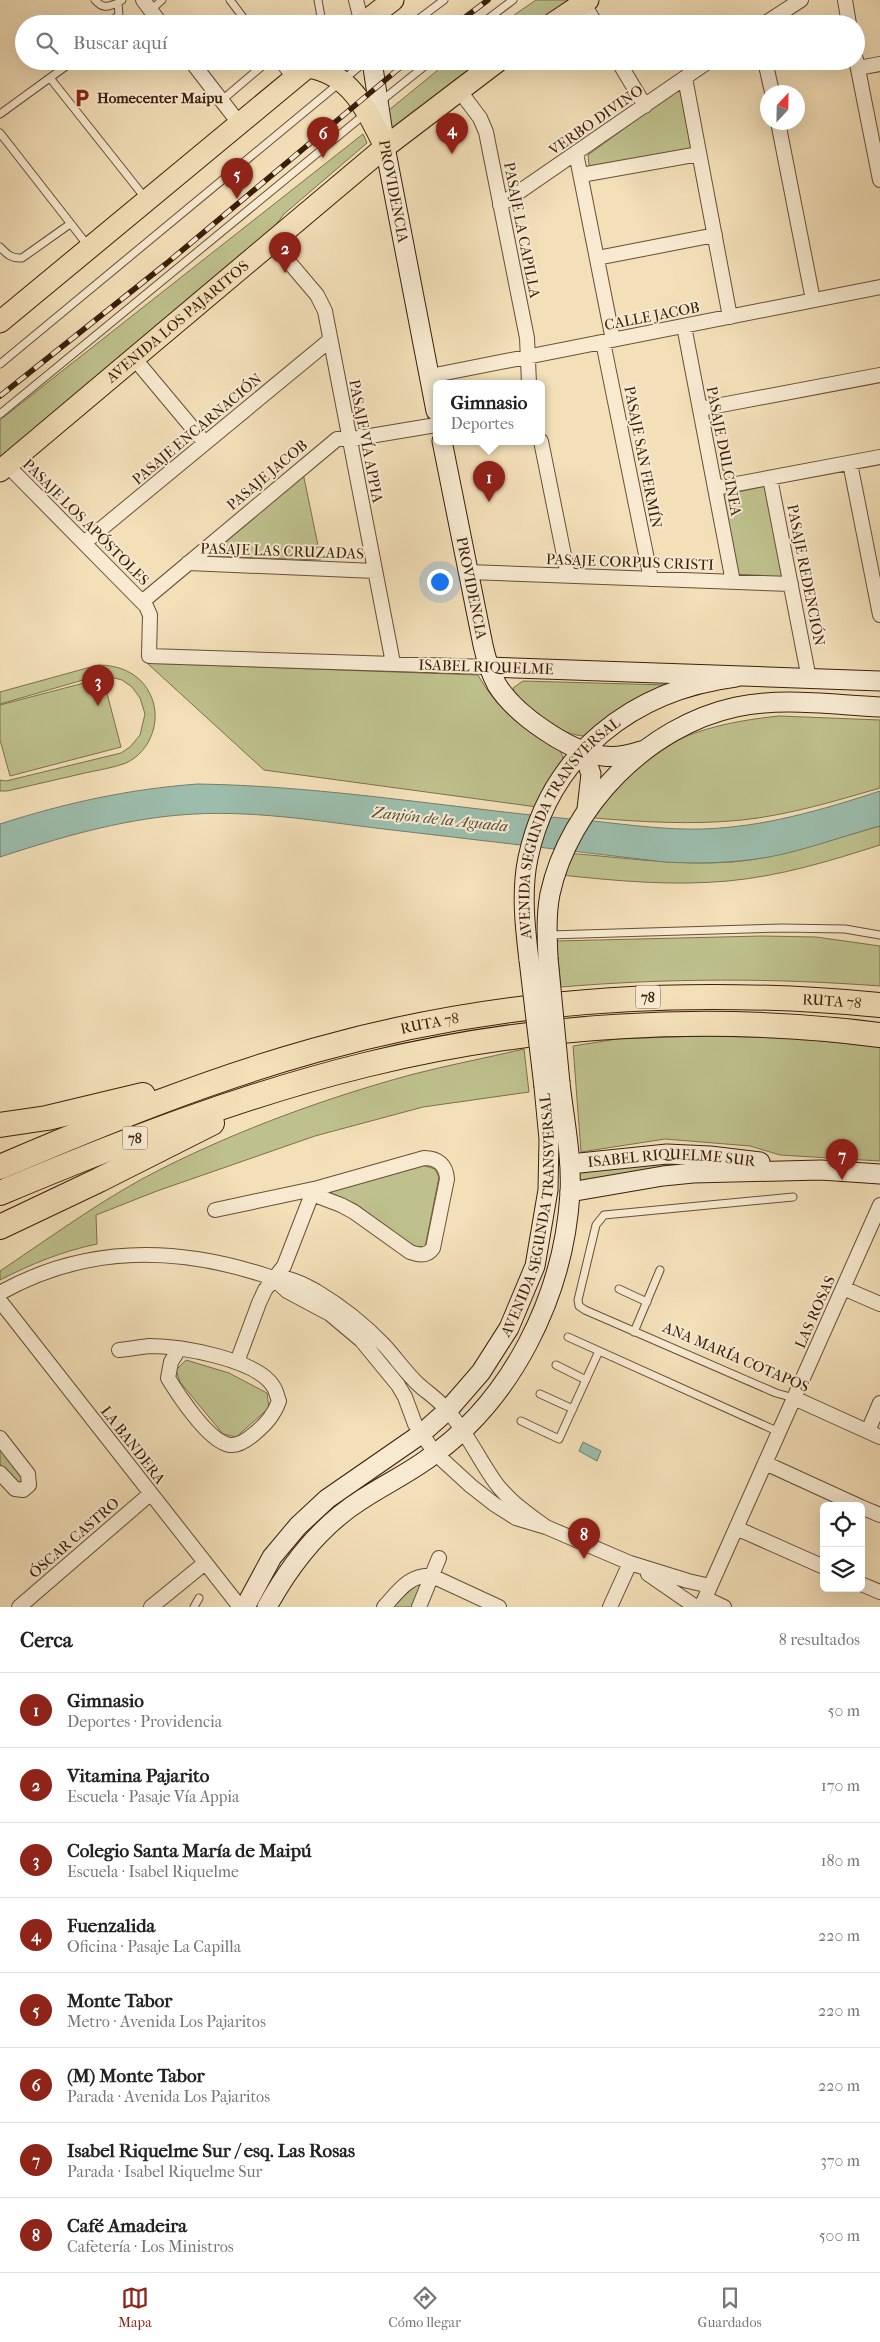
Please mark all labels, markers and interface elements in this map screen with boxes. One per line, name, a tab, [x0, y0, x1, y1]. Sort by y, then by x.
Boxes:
search box	[15, 15, 865, 70]
icon: search	[33, 29, 61, 57]
text: Buscar aquí	[73, 32, 167, 54]
street label: VERBO DIVINO	[545, 81, 647, 160]
north arrow	[760, 85, 805, 130]
parking icon: Homecenter Maipu	[71, 87, 93, 109]
place label: Homecenter Maipu	[97, 89, 223, 107]
pin: 4	[436, 113, 468, 154]
pin: 6	[307, 117, 339, 158]
street label: PROVIDENCIA	[375, 139, 412, 244]
pin: 5	[221, 158, 253, 199]
street label: PASAJE LA CAPILLA	[500, 160, 544, 300]
pin: 2	[269, 232, 301, 273]
street label: AVENIDA LOS PAJARITOS	[102, 256, 253, 387]
street label: CALLE JACOB	[603, 298, 701, 334]
street label: PASAJE ENCARNACIÓN	[128, 369, 266, 489]
street label: PASAJE VÍA APPIA	[345, 378, 387, 504]
popup	[433, 380, 545, 445]
street label: PASAJE SAN FERMÍN	[620, 384, 666, 530]
street label: PASAJE DULCINEA	[703, 385, 745, 518]
text: Gimnasio	[451, 392, 527, 414]
text: Deportes	[451, 414, 514, 433]
street label: PASAJE JACOB	[223, 436, 311, 514]
street label: PASAJE LOS APÓSTOLES	[19, 455, 153, 589]
pin: 1	[473, 461, 505, 502]
street label: PASAJE REDENCIÓN	[783, 503, 829, 648]
street label: PROVIDENCIA	[452, 535, 491, 641]
street label: PASAJE LAS CRUZADAS	[200, 539, 364, 563]
street label: PASAJE CORPUS CRISTI	[546, 550, 715, 574]
your location	[427, 569, 453, 595]
street label: ISABEL RIQUELME	[418, 656, 554, 678]
pin: 3	[82, 665, 114, 706]
street label: AVENIDA SEGUNDA TRANSVERSAL	[515, 713, 624, 941]
water label: Zanjón de la Aguada	[370, 802, 509, 836]
road number: 78	[636, 986, 660, 1009]
street label: RUTA 78	[802, 990, 862, 1012]
street label: RUTA 78	[399, 1009, 460, 1038]
street label: AVENIDA SEGUNDA TRANSVERSAL	[496, 1093, 558, 1341]
road number: 78	[122, 1126, 148, 1150]
pin: 7	[826, 1139, 858, 1180]
street label: ISABEL RIQUELME SUR	[587, 1144, 758, 1171]
street label: LAS ROSAS	[791, 1273, 839, 1351]
street label: ANA MARÍA COTAPOS	[659, 1318, 812, 1396]
street label: LA BANDERA	[97, 1402, 169, 1488]
street label: ÓSCAR CASTRO	[25, 1494, 123, 1582]
map controls	[820, 1502, 865, 1592]
button: locate	[820, 1502, 865, 1547]
pin: 8	[568, 1518, 600, 1559]
button: layers	[820, 1547, 865, 1592]
text: Cerca	[20, 1628, 72, 1652]
text: 8 resultados	[779, 1630, 860, 1649]
text: Gimnasio	[67, 1690, 144, 1712]
text: 1	[33, 1701, 39, 1720]
text: 50 m	[828, 1701, 860, 1720]
text: Deportes · Providencia	[67, 1712, 222, 1731]
text: Vitamina Pajarito	[67, 1765, 209, 1787]
text: 2	[32, 1776, 40, 1795]
text: 170 m	[821, 1776, 860, 1795]
text: Escuela · Pasaje Vía Appia	[67, 1787, 240, 1806]
text: Colegio Santa María de Maipú	[67, 1840, 312, 1862]
text: 3	[33, 1851, 39, 1870]
text: 180 m	[821, 1851, 860, 1870]
text: Escuela · Isabel Riquelme	[67, 1862, 239, 1881]
text: Fuenzalida	[67, 1915, 155, 1937]
text: 4	[31, 1926, 41, 1945]
text: 220 m	[818, 1926, 860, 1945]
text: Oficina · Pasaje La Capilla	[67, 1937, 241, 1956]
text: Monte Tabor	[67, 1990, 172, 2012]
text: 5	[33, 2001, 39, 2020]
text: 220 m	[818, 2001, 860, 2020]
text: Metro · Avenida Los Pajaritos	[67, 2012, 266, 2031]
text: (M) Monte Tabor	[67, 2065, 205, 2087]
text: 6	[32, 2076, 40, 2095]
text: 220 m	[818, 2076, 860, 2095]
text: Parada · Avenida Los Pajaritos	[67, 2087, 270, 2106]
text: Isabel Riquelme Sur / esq. Las Rosas	[67, 2140, 355, 2162]
text: 7	[32, 2151, 40, 2170]
text: 370 m	[820, 2151, 860, 2170]
text: Parada · Isabel Riquelme Sur	[67, 2162, 262, 2181]
text: Café Amadeira	[67, 2215, 187, 2237]
text: 8	[32, 2226, 40, 2245]
text: 500 m	[819, 2226, 860, 2245]
text: Cafetería · Los Ministros	[67, 2237, 234, 2256]
tab: Mapa	[118, 2284, 152, 2331]
tab: Cómo llegar	[388, 2284, 461, 2331]
tab: Guardados	[698, 2284, 762, 2331]

